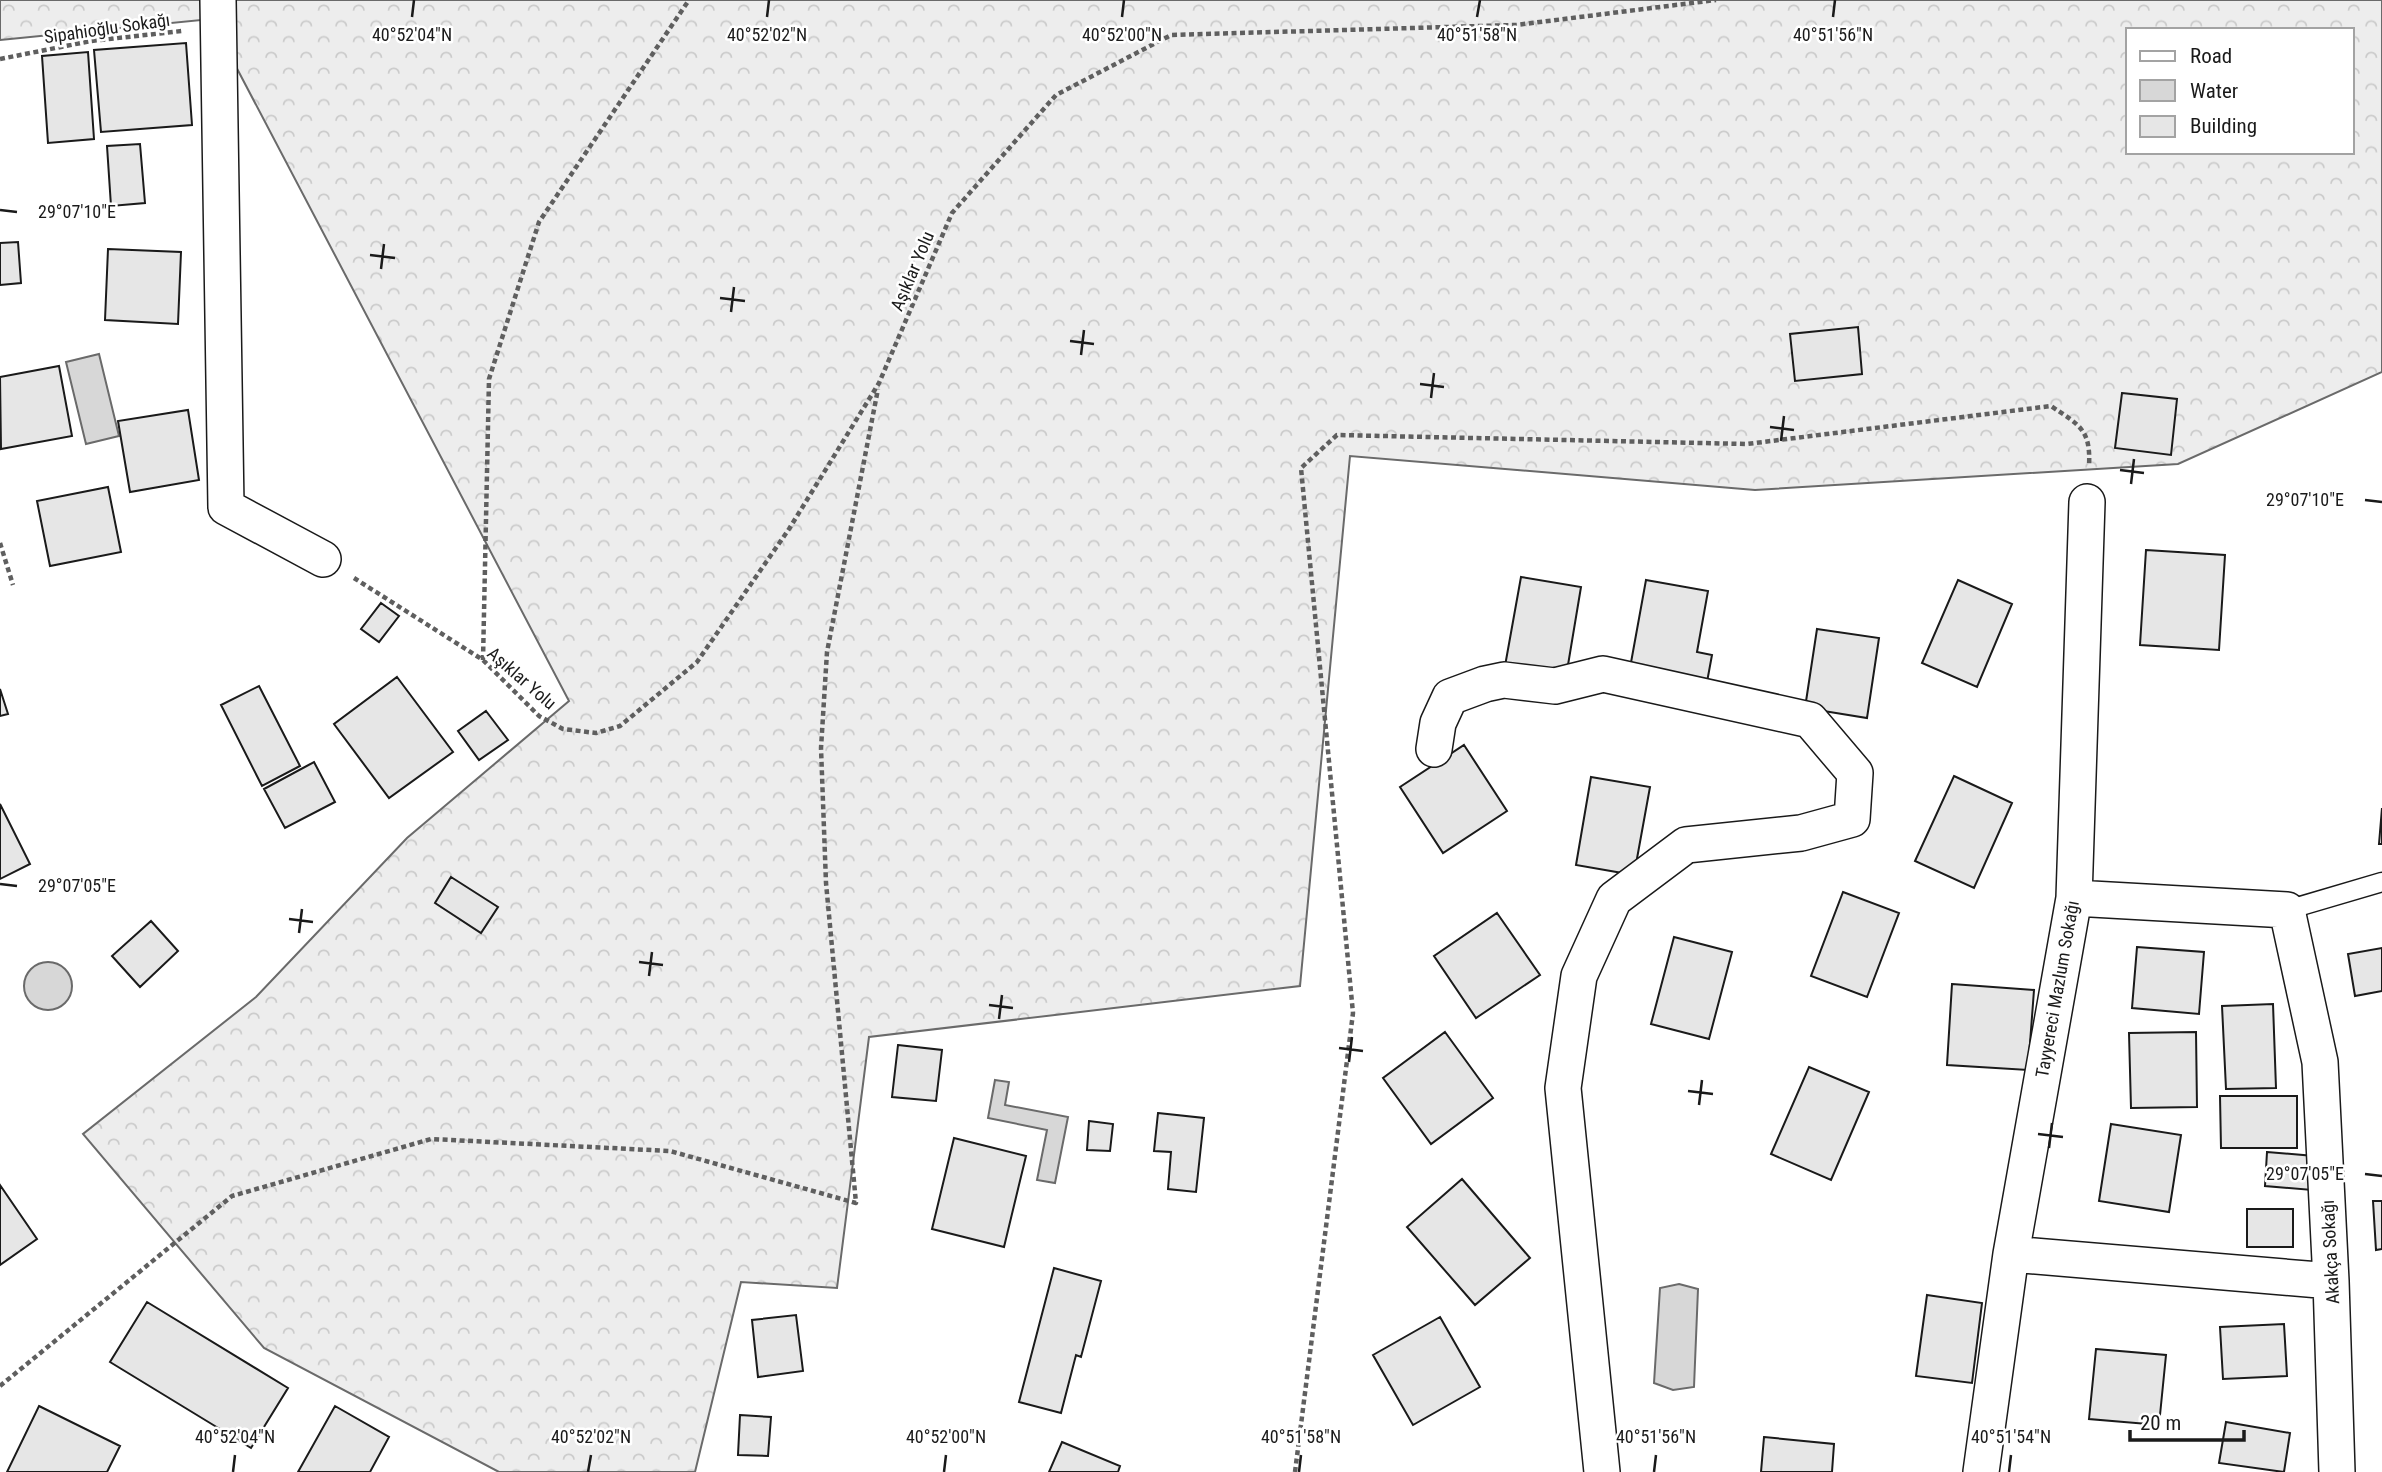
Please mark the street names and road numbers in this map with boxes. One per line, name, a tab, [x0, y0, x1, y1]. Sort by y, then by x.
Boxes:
street label: Sipahioğlu Sokağı	[43, 9, 171, 47]
street label: Aşıklar Yolu	[886, 228, 938, 314]
street label: Aşıklar Yolu	[483, 643, 561, 713]
street label: Tayyereci Mazlum Sokağı	[2031, 899, 2083, 1079]
street label: Akakça Sokağı	[2317, 1199, 2343, 1305]

